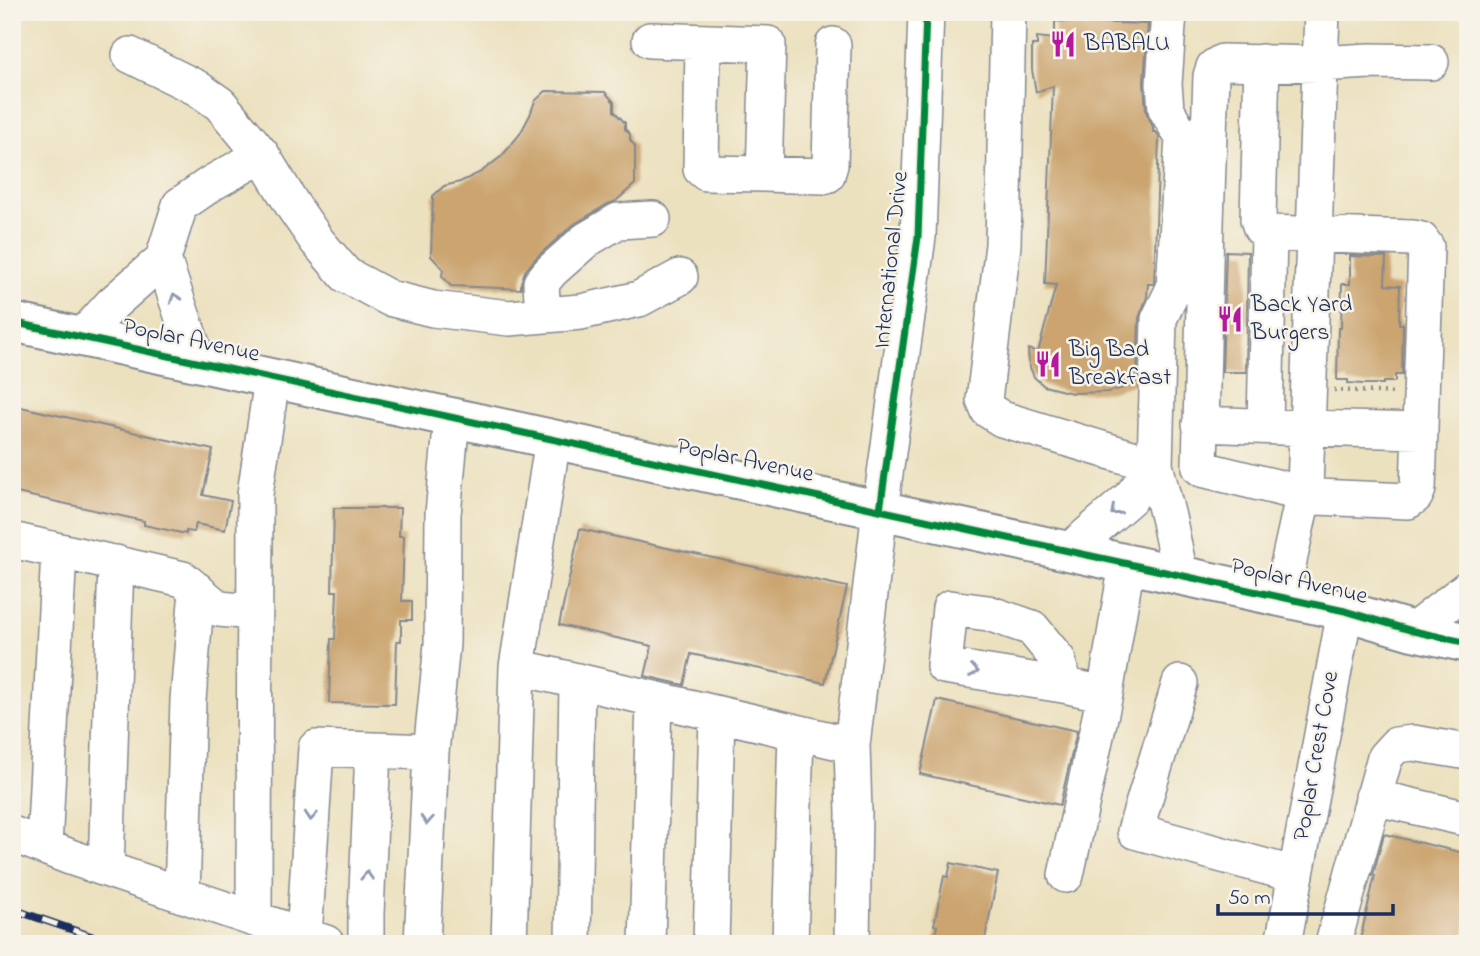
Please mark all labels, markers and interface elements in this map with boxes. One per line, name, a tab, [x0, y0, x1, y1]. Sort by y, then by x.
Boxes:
place label: BABALU	[1083, 27, 1170, 62]
restaurant icon: BABALU	[1048, 29, 1078, 59]
street label: International Drive	[865, 169, 919, 351]
place label: Back Yard Burgers	[1250, 288, 1353, 351]
one-way arrow	[169, 292, 183, 305]
restaurant icon: Back Yard Burgers	[1215, 304, 1245, 334]
street label: Poplar Avenue	[119, 309, 263, 373]
place label: Big Bad Breakfast	[1068, 333, 1171, 396]
restaurant icon: Big Bad Breakfast	[1033, 349, 1063, 379]
street label: Poplar Avenue	[673, 429, 817, 493]
one-way arrow	[1110, 503, 1123, 515]
street label: Poplar Avenue	[1227, 549, 1371, 615]
one-way arrow	[968, 663, 980, 678]
street label: Poplar Crest Cove	[1285, 668, 1349, 844]
one-way arrow	[304, 811, 319, 822]
one-way arrow	[420, 815, 435, 826]
one-way arrow	[360, 870, 375, 881]
scale bar	[1218, 872, 1392, 916]
text: 50 m	[1228, 884, 1271, 914]

